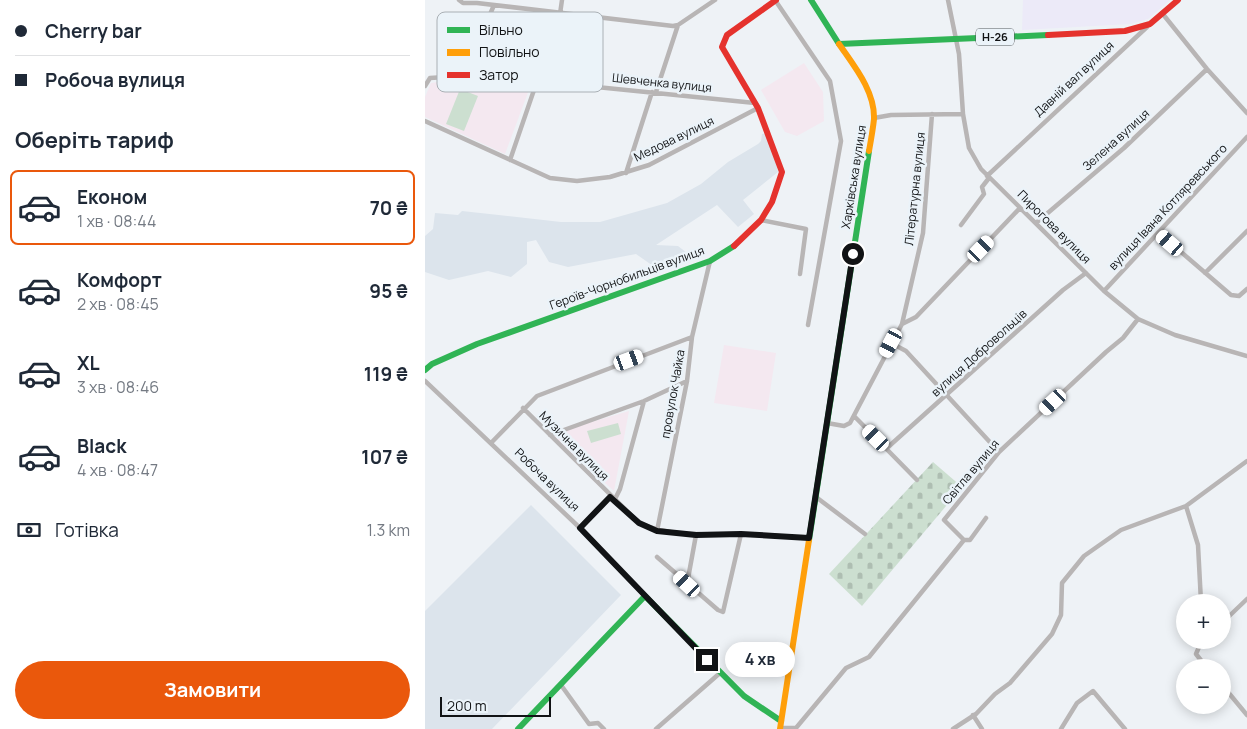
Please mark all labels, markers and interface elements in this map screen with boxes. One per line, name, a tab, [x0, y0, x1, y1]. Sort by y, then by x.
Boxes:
legend	[437, 12, 603, 92]
text: Cherry bar	[45, 18, 142, 44]
text: Вільно	[479, 20, 523, 39]
road number: Н-26	[976, 28, 1014, 46]
street label: Давній вал вулиця	[1030, 37, 1117, 120]
text: Повільно	[479, 42, 540, 61]
text: Затор	[479, 65, 519, 84]
text: Робоча вулиця	[45, 67, 185, 93]
street label: Шевченка вулиця	[611, 69, 713, 96]
street label: Зелена вулиця	[1079, 105, 1153, 174]
street label: Медова вулиця	[631, 112, 717, 165]
street label: Харківська вулиця	[837, 124, 870, 230]
text: Оберіть тариф	[15, 125, 174, 155]
street label: Літературна вулиця	[900, 131, 929, 247]
street label: вулиця Івана Котляревського	[1105, 140, 1231, 273]
text: Економ	[77, 184, 147, 210]
icon: car	[17, 185, 62, 230]
street label: Пирогова вулиця	[1014, 186, 1095, 267]
text: 70 ₴	[370, 195, 408, 221]
text: 1 хв · 08:44	[77, 210, 156, 232]
car	[1153, 227, 1186, 259]
car	[965, 233, 996, 265]
street label: Героїв-Чорнобильців вулиця	[547, 242, 707, 313]
route start	[842, 243, 864, 265]
text: Комфорт	[77, 267, 162, 293]
icon: car	[17, 268, 62, 313]
text: 95 ₴	[369, 278, 408, 304]
text: 2 хв · 08:45	[77, 293, 159, 315]
street label: вулиця Добровольців	[927, 305, 1031, 400]
car	[877, 326, 904, 360]
car	[612, 348, 645, 372]
street label: провулок Чайка	[656, 348, 689, 440]
text: XL	[77, 350, 100, 376]
icon: car	[17, 351, 62, 396]
text: 119 ₴	[364, 361, 408, 387]
text: 3 хв · 08:46	[77, 376, 159, 398]
car	[1036, 386, 1069, 418]
street label: Музична вулиця	[536, 407, 613, 484]
car	[860, 422, 891, 454]
text: Black	[77, 433, 126, 459]
icon: car	[17, 434, 62, 479]
street label: Світла вулиця	[938, 436, 1003, 508]
text: 107 ₴	[361, 444, 408, 470]
street label: Робоча вулиця	[511, 444, 584, 515]
text: 4 хв · 08:47	[77, 459, 158, 481]
icon: cash	[15, 516, 43, 544]
text: Готівка	[55, 517, 119, 543]
text: 1.3 km	[367, 519, 410, 541]
car	[670, 568, 703, 600]
map controls	[1176, 594, 1231, 714]
button: +	[1176, 594, 1231, 649]
callout: 4 хв	[725, 642, 795, 678]
text: 4 хв	[745, 648, 775, 670]
route end	[696, 649, 718, 671]
button: −	[1176, 659, 1231, 714]
button: Замовити	[15, 661, 410, 719]
scale bar	[440, 694, 551, 717]
text: 200 m	[447, 696, 487, 715]

